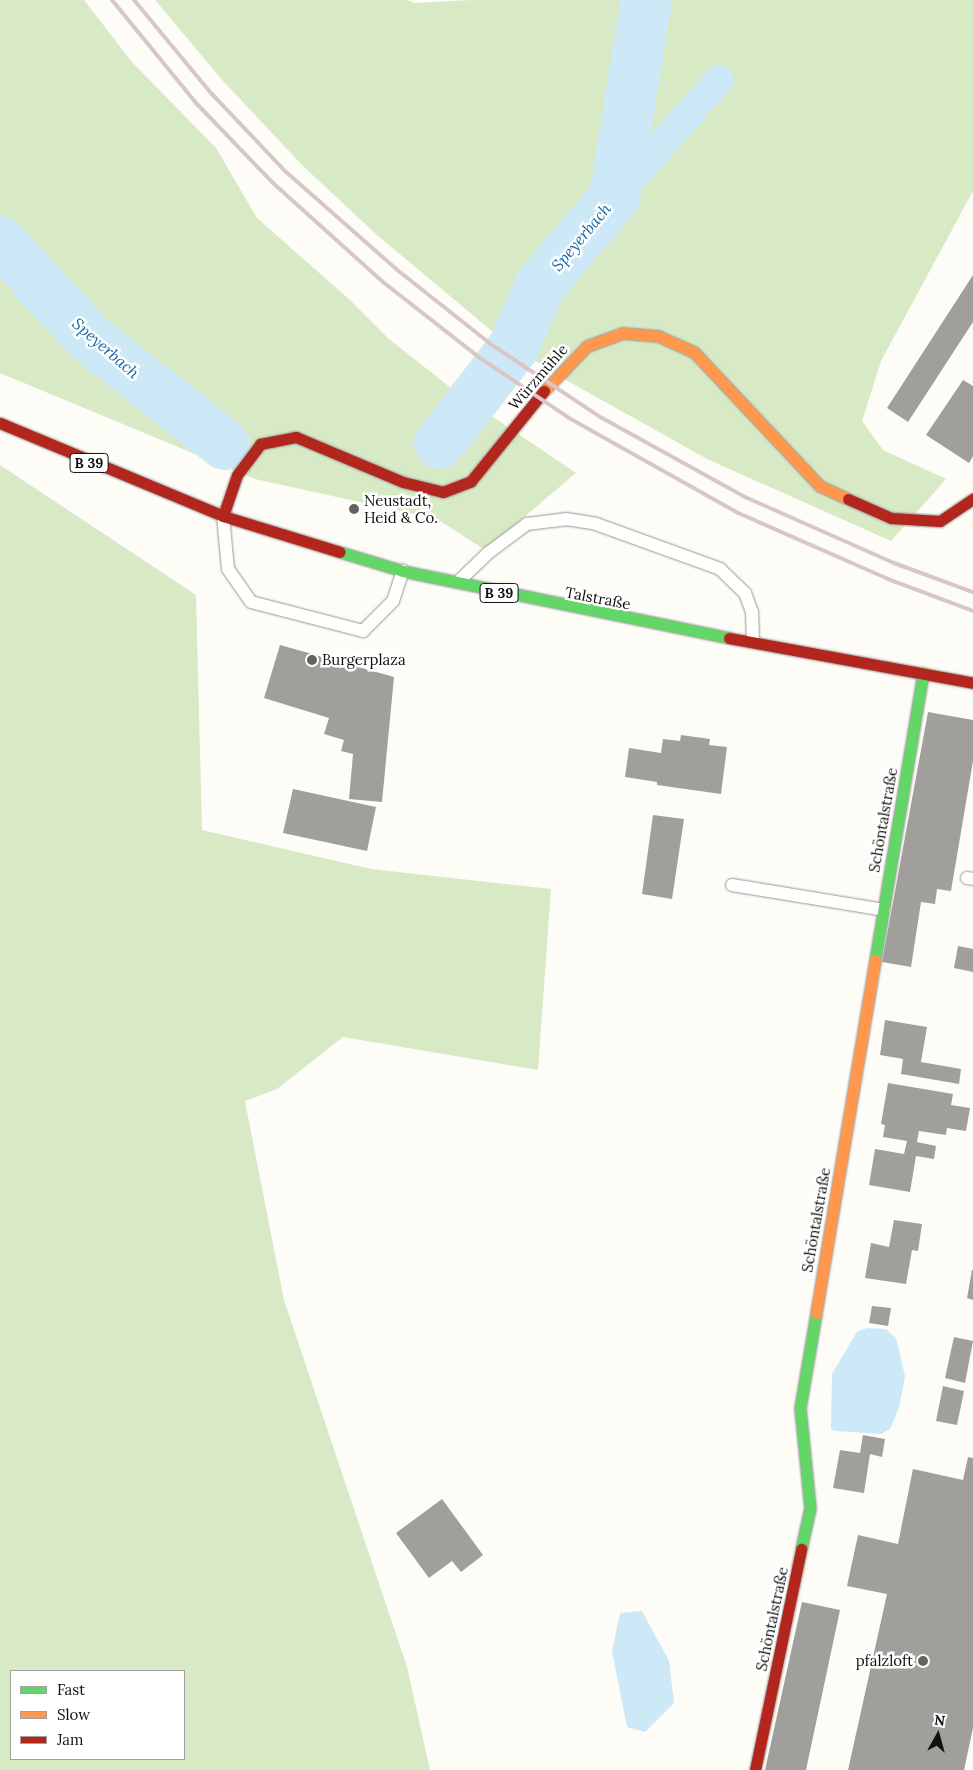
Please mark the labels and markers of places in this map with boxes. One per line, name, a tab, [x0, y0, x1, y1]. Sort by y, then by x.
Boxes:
place label: Neustadt, Heid & Co.	[364, 491, 438, 526]
marker: Neustadt, Heid & Co.	[348, 503, 360, 515]
place label: Burgerplaza	[322, 651, 406, 669]
marker: Burgerplaza	[306, 654, 318, 666]
place label: pfalzloft	[856, 1652, 913, 1670]
marker: pfalzloft	[917, 1655, 929, 1667]

